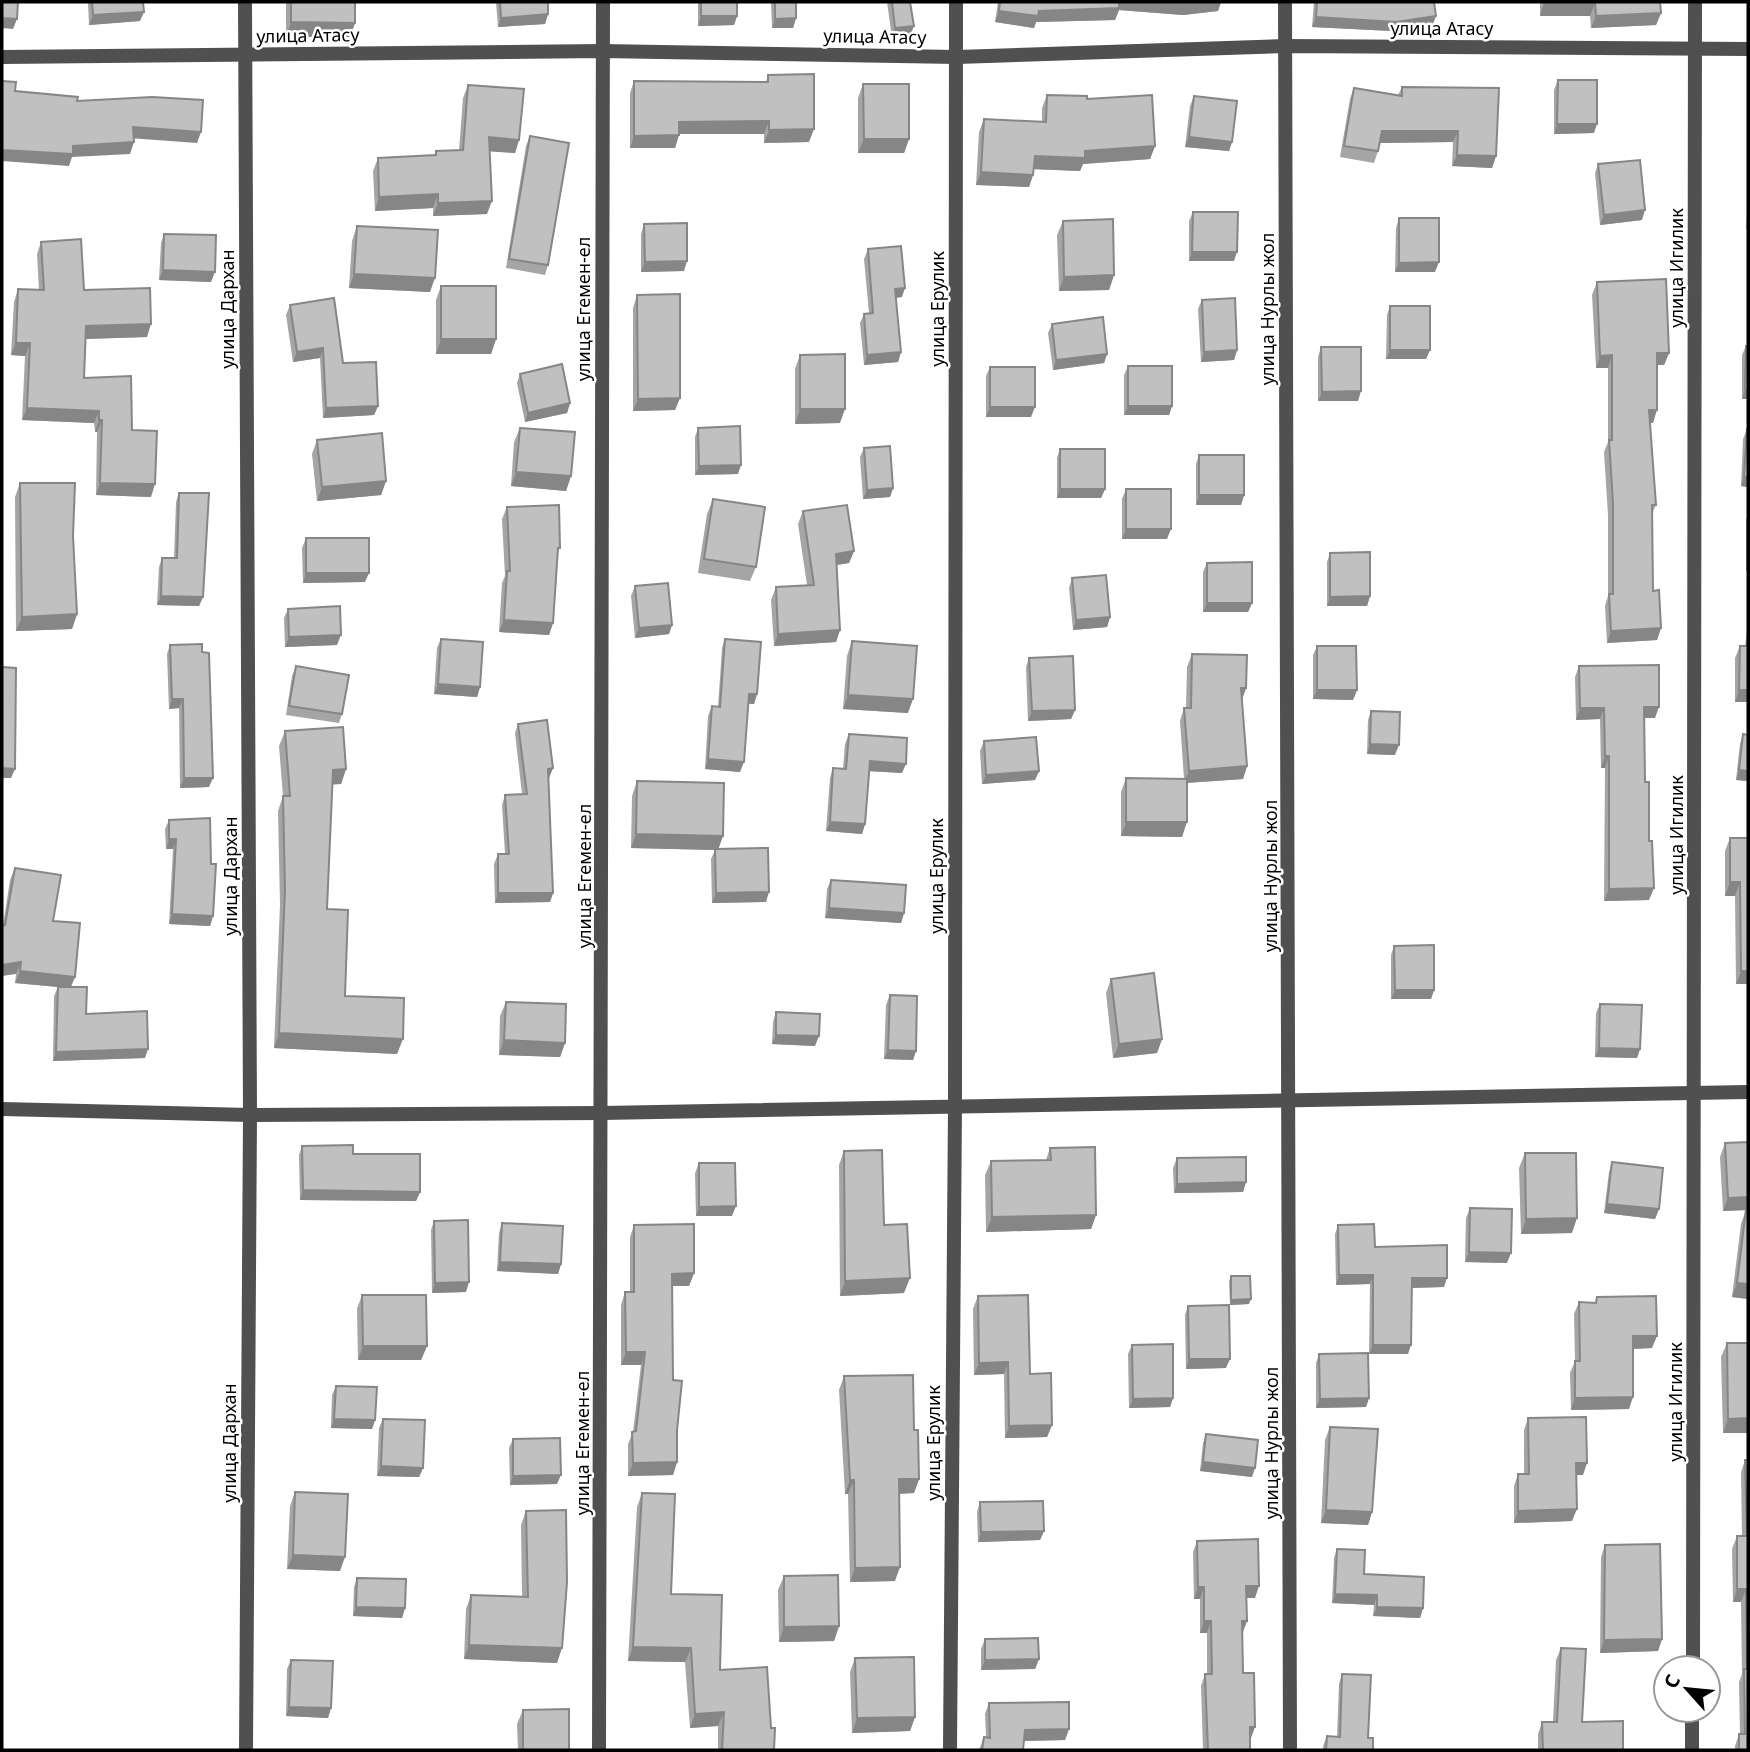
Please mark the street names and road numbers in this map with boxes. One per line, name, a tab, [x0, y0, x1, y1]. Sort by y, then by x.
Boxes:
street label: улица Атасу	[1390, 16, 1494, 40]
street label: улица Атасу	[256, 22, 361, 48]
street label: улица Атасу	[823, 23, 928, 49]
street label: улица Игилик	[1664, 208, 1688, 328]
street label: улица Нурлы жол	[1255, 233, 1279, 385]
street label: улица Егемен-ел	[571, 237, 595, 381]
street label: улица Дархан	[215, 249, 239, 369]
street label: улица Ерулик	[925, 251, 949, 367]
street label: улица Игилик	[1664, 775, 1688, 895]
street label: улица Нурлы жол	[1258, 800, 1282, 952]
street label: улица Егемен-ел	[572, 804, 596, 948]
street label: улица Дархан	[218, 816, 242, 936]
street label: улица Ерулик	[924, 818, 948, 934]
street label: улица Игилик	[1663, 1342, 1687, 1462]
street label: улица Нурлы жол	[1259, 1367, 1283, 1519]
street label: улица Егемен-ел	[570, 1371, 594, 1515]
street label: улица Дархан	[217, 1383, 241, 1503]
street label: улица Ерулик	[921, 1385, 945, 1501]

